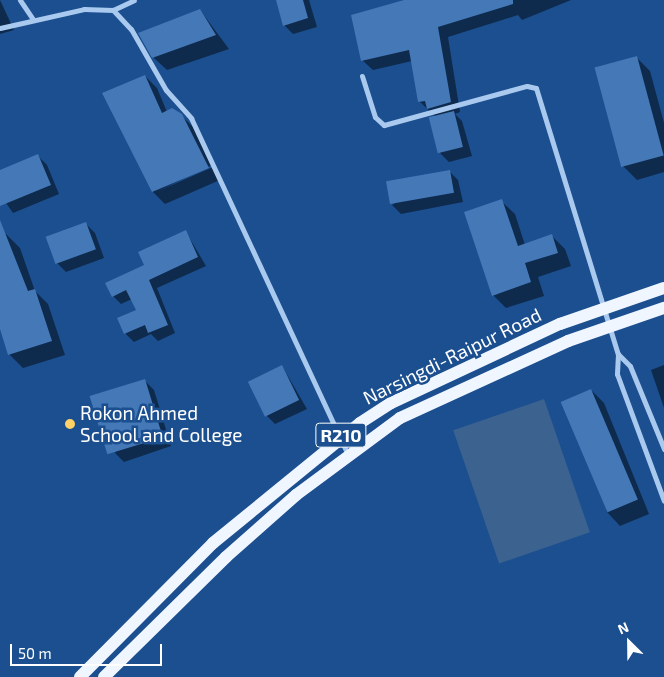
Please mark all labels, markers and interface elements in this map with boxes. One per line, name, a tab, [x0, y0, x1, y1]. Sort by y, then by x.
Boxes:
street label: Narsingdi-Raipur Road	[359, 303, 545, 409]
place label: Rokon Ahmed School and College	[80, 402, 243, 446]
marker: Rokon Ahmed School and College	[64, 418, 76, 430]
road number: R210	[315, 420, 367, 450]
north arrow	[604, 617, 654, 667]
text: N	[615, 618, 631, 638]
scale bar	[12, 634, 165, 666]
text: 50 m	[18, 644, 52, 662]

